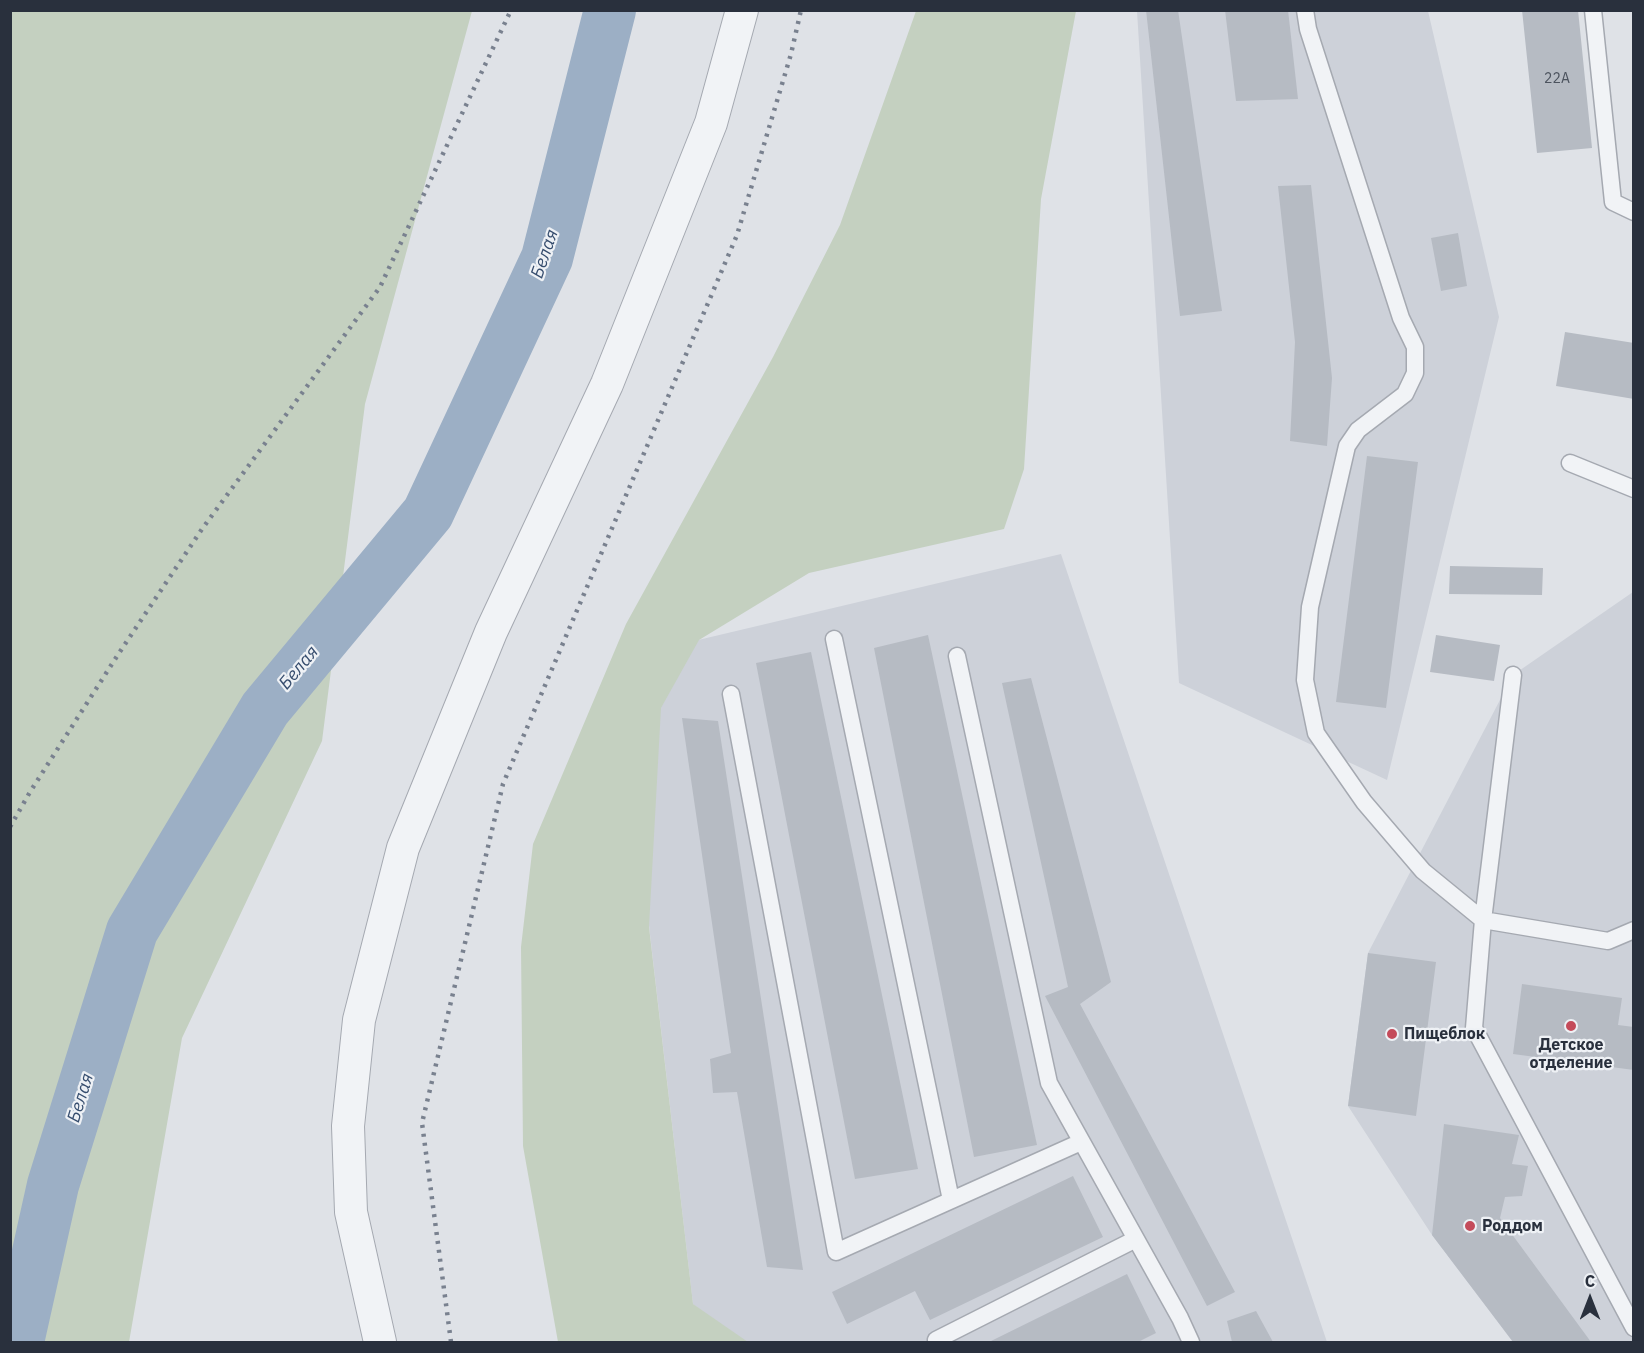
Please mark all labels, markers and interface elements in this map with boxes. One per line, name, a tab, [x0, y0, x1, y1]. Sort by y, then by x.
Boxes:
house number: 22А	[1544, 71, 1570, 87]
water label: Белая	[527, 227, 563, 281]
water label: Белая	[275, 642, 323, 694]
marker: Детское отделение	[1564, 1019, 1578, 1033]
place label: Пищеблок	[1404, 1024, 1485, 1044]
marker: Пищеблок	[1385, 1027, 1399, 1041]
place label: Детское отделение	[1529, 1035, 1613, 1073]
water label: Белая	[63, 1071, 99, 1125]
place label: Роддом	[1482, 1216, 1543, 1236]
marker: Роддом	[1463, 1219, 1477, 1233]
north arrow	[1560, 1269, 1620, 1329]
text: С	[1585, 1271, 1595, 1291]

